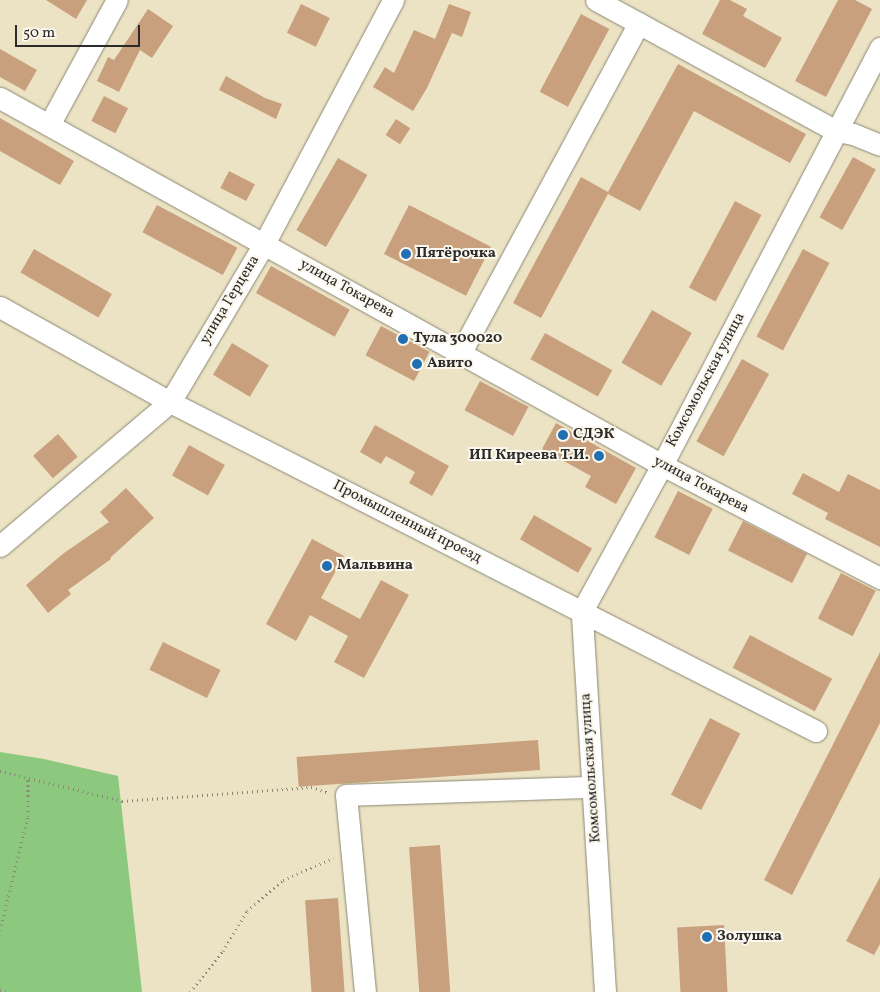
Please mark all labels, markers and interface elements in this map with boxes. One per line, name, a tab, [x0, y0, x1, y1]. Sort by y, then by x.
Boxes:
scale bar	[18, 15, 142, 47]
text: 50 m	[23, 23, 55, 44]
place label: Пятёрочка	[416, 245, 496, 263]
marker: Пятёрочка	[400, 248, 412, 260]
street label: улица Герцена	[196, 252, 264, 348]
street label: улица Токарева	[296, 255, 398, 323]
street label: Комсомольская улица	[663, 309, 749, 451]
place label: Тула 300020	[413, 330, 502, 348]
marker: Тула 300020	[397, 333, 409, 345]
place label: Авито	[427, 355, 472, 373]
marker: Авито	[411, 358, 423, 370]
place label: СДЭК	[573, 426, 614, 444]
marker: СДЭК	[557, 429, 569, 441]
place label: ИП Киреева Т.И.	[469, 447, 589, 465]
marker: ИП Киреева Т.И.	[593, 450, 605, 462]
street label: улица Токарева	[650, 452, 752, 518]
street label: Промышленный проезд	[330, 477, 484, 567]
place label: Мальвина	[337, 557, 413, 575]
marker: Мальвина	[321, 560, 333, 572]
street label: Комсомольская улица	[577, 692, 605, 844]
place label: Золушка	[717, 928, 782, 946]
marker: Золушка	[701, 931, 713, 943]

